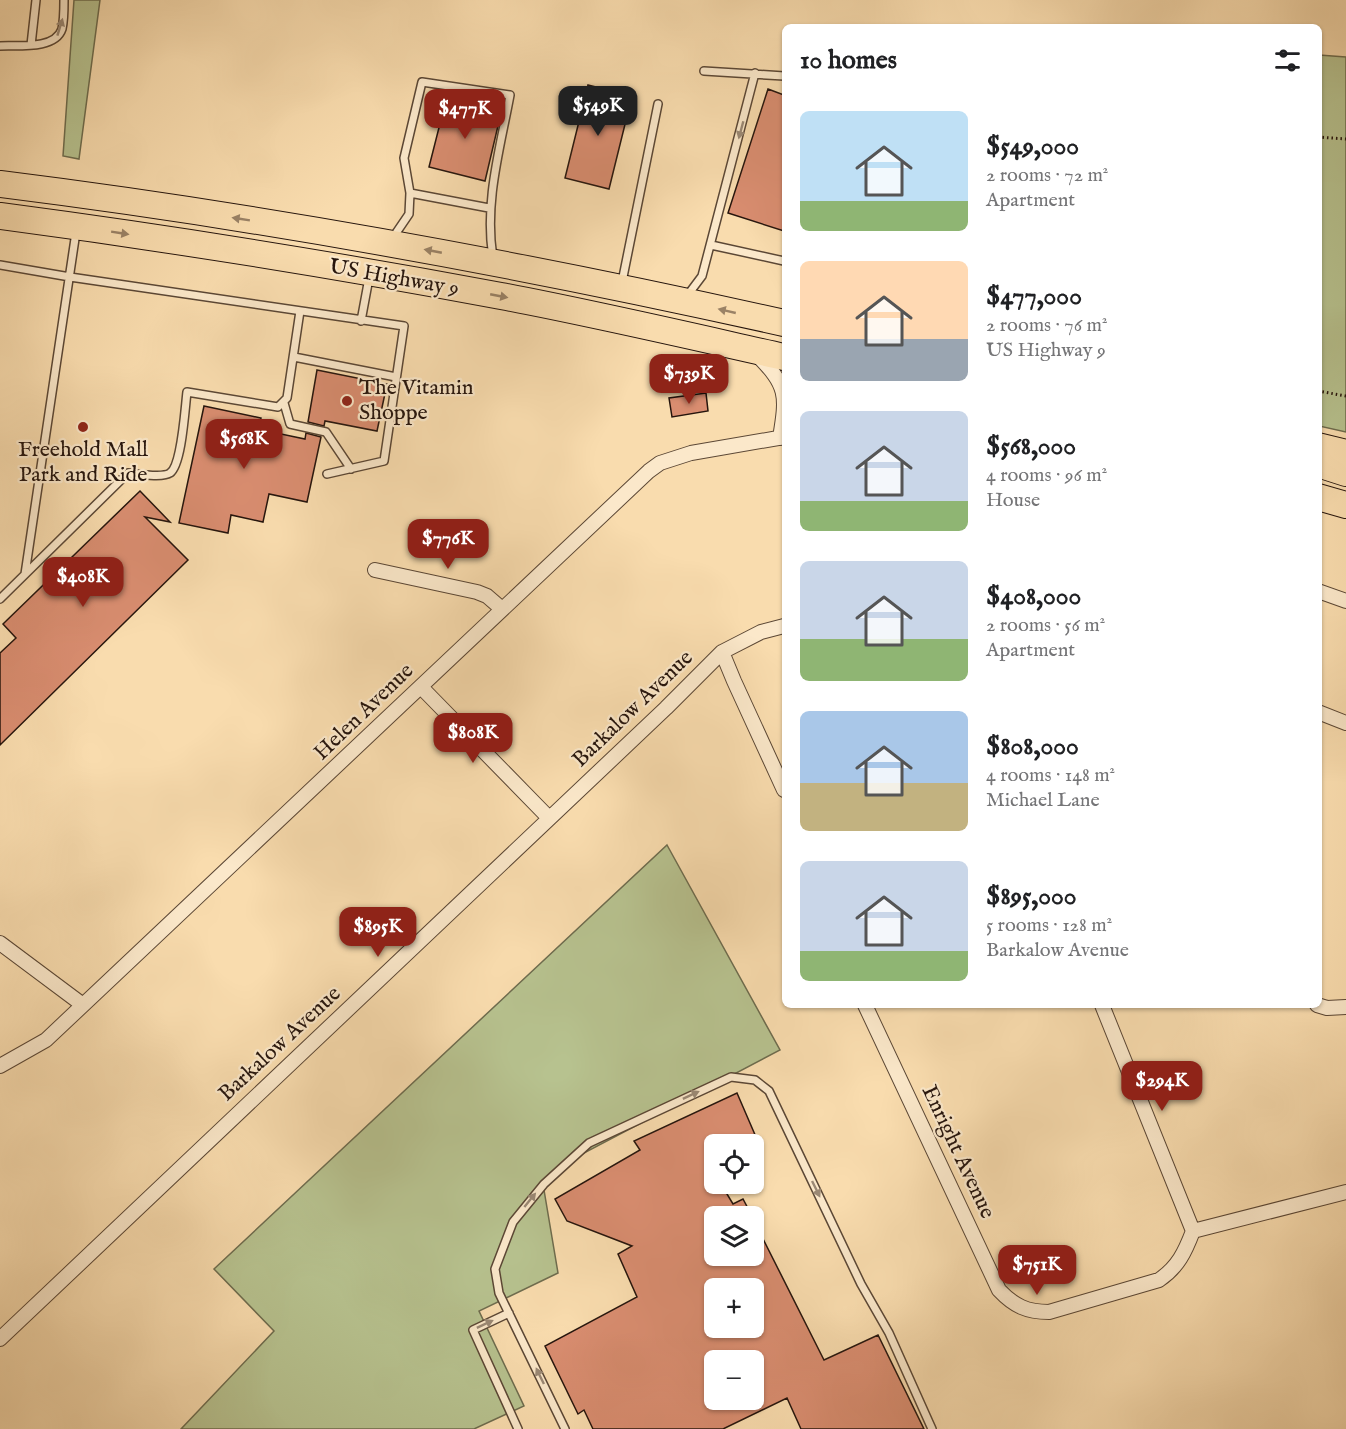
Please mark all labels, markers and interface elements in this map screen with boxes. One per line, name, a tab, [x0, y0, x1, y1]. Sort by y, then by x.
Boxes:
one-way arrow	[56, 17, 65, 35]
text: 10 homes	[800, 44, 897, 77]
icon: filters	[1271, 44, 1304, 77]
pin: $549K	[556, 86, 640, 137]
pin: $477K	[423, 89, 507, 140]
text: $549K	[572, 93, 624, 118]
text: $477K	[438, 96, 492, 121]
one-way arrow	[735, 121, 745, 139]
text: $549,000	[986, 130, 1079, 163]
icon: home	[848, 135, 920, 207]
text: 2 rooms · 72 m²	[986, 163, 1108, 188]
text: Apartment	[986, 188, 1075, 213]
one-way arrow	[231, 215, 250, 224]
one-way arrow	[111, 229, 130, 238]
one-way arrow	[424, 246, 443, 255]
street label: US Highway 9	[327, 253, 461, 303]
text: $477,000	[986, 280, 1082, 313]
icon: home	[848, 285, 920, 357]
one-way arrow	[490, 292, 509, 301]
one-way arrow	[718, 305, 737, 315]
text: 2 rooms · 76 m²	[986, 313, 1107, 338]
text: US Highway 9	[986, 338, 1106, 363]
pin: $739K	[647, 354, 731, 405]
text: $739K	[663, 361, 715, 386]
place label: The Vitamin Shoppe	[359, 374, 474, 427]
marker: The Vitamin Shoppe	[340, 394, 354, 408]
pin: $568K	[202, 419, 286, 470]
marker: Freehold Mall Park and Ride	[76, 420, 90, 434]
text: $568K	[219, 426, 269, 451]
text: $568,000	[986, 430, 1076, 463]
icon: home	[848, 435, 920, 507]
place label: Freehold Mall Park and Ride	[18, 436, 148, 489]
text: 4 rooms · 96 m²	[986, 463, 1107, 488]
text: House	[986, 488, 1040, 513]
pin: $776K	[406, 519, 490, 570]
text: $776K	[422, 526, 474, 551]
pin: $408K	[41, 557, 125, 608]
text: $408K	[56, 564, 110, 589]
text: $408,000	[986, 580, 1081, 613]
icon: home	[848, 585, 920, 657]
text: 2 rooms · 56 m²	[986, 613, 1105, 638]
text: Apartment	[986, 638, 1075, 663]
street label: Barkalow Avenue	[567, 644, 699, 774]
street label: Helen Avenue	[308, 657, 420, 767]
pin: $808K	[431, 713, 515, 764]
text: $808K	[447, 720, 499, 745]
text: $808,000	[986, 730, 1079, 763]
icon: home	[848, 735, 920, 807]
text: 4 rooms · 148 m²	[986, 763, 1115, 788]
text: Michael Lane	[986, 788, 1100, 813]
text: $895,000	[986, 880, 1077, 913]
icon: home	[848, 885, 920, 957]
pin: $895K	[336, 907, 420, 958]
text: 5 rooms · 128 m²	[986, 913, 1112, 938]
text: $895K	[353, 914, 403, 939]
text: Barkalow Avenue	[986, 938, 1129, 963]
street label: Barkalow Avenue	[213, 980, 347, 1108]
pin: $294K	[1120, 1061, 1204, 1112]
text: $294K	[1135, 1068, 1189, 1093]
street label: Enright Avenue	[915, 1081, 1001, 1223]
one-way arrow	[683, 1091, 700, 1100]
map controls	[704, 1134, 764, 1410]
button: locate	[704, 1134, 764, 1194]
one-way arrow	[811, 1181, 820, 1198]
one-way arrow	[524, 1193, 536, 1208]
button: layers	[704, 1206, 764, 1266]
pin: $751K	[995, 1245, 1079, 1296]
text: $751K	[1012, 1252, 1062, 1277]
button: +	[704, 1278, 764, 1338]
one-way arrow	[476, 1320, 493, 1329]
button: −	[704, 1350, 764, 1410]
one-way arrow	[535, 1368, 544, 1385]

